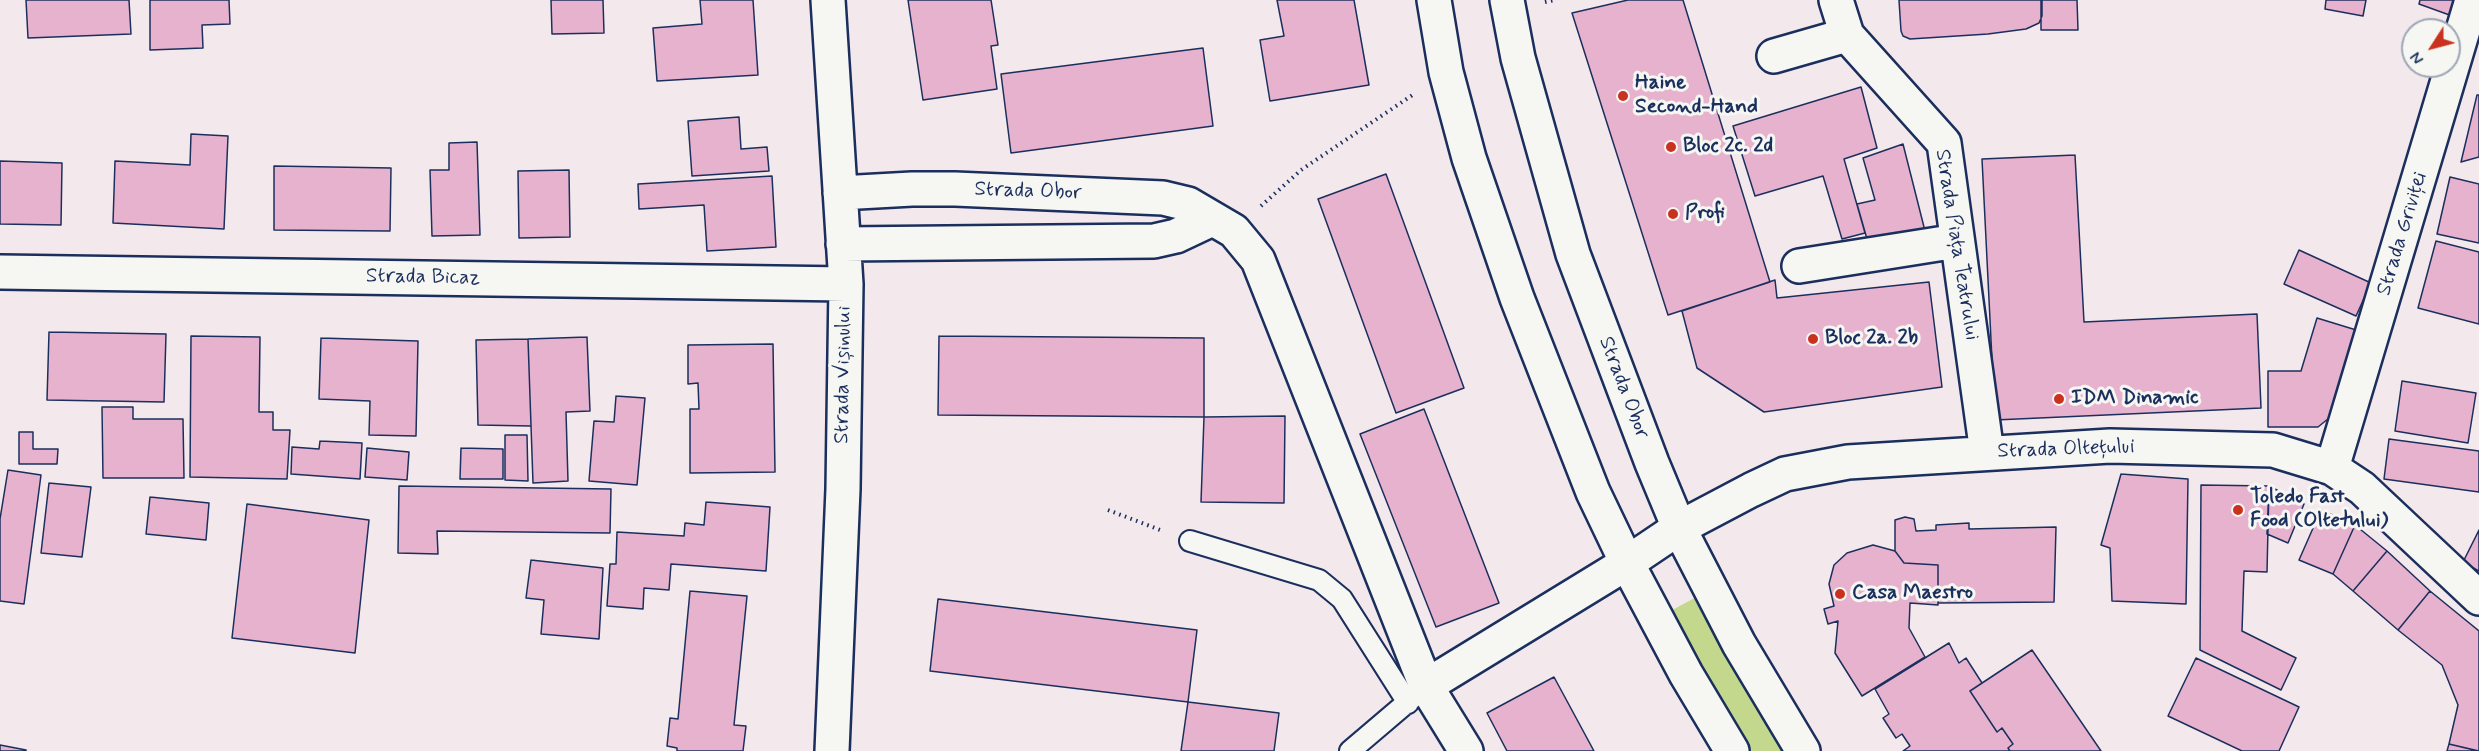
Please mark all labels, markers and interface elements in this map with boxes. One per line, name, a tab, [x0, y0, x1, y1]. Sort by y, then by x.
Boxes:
north arrow	[2401, 18, 2461, 78]
text: N	[2406, 47, 2429, 68]
place label: Haine Second-Hand	[1635, 71, 1758, 121]
marker: Haine Second-Hand	[1616, 89, 1630, 103]
place label: Bloc 2c. 2d	[1683, 134, 1773, 160]
marker: Bloc 2c. 2d	[1664, 140, 1678, 154]
street label: Strada Piața Teatrului	[1928, 148, 1984, 342]
street label: Strada Griviței	[2372, 169, 2434, 299]
street label: Strada Obor	[974, 178, 1082, 206]
place label: Profi	[1685, 201, 1725, 227]
marker: Profi	[1666, 207, 1680, 221]
street label: Strada Bicaz	[366, 264, 480, 292]
street label: Strada Vișinului	[830, 306, 858, 444]
place label: Bloc 2a. 2b	[1825, 326, 1918, 352]
marker: Bloc 2a. 2b	[1806, 332, 1820, 346]
street label: Strada Obor	[1592, 333, 1654, 443]
place label: IDM Dinamic	[2071, 386, 2199, 412]
marker: IDM Dinamic	[2052, 392, 2066, 406]
street label: Strada Oltețului	[1997, 435, 2135, 465]
place label: Toledo Fast Food (Oltetului)	[2250, 485, 2388, 535]
marker: Toledo Fast Food (Oltetului)	[2231, 503, 2245, 517]
place label: Casa Maestro	[1852, 581, 1973, 607]
marker: Casa Maestro	[1833, 587, 1847, 601]

